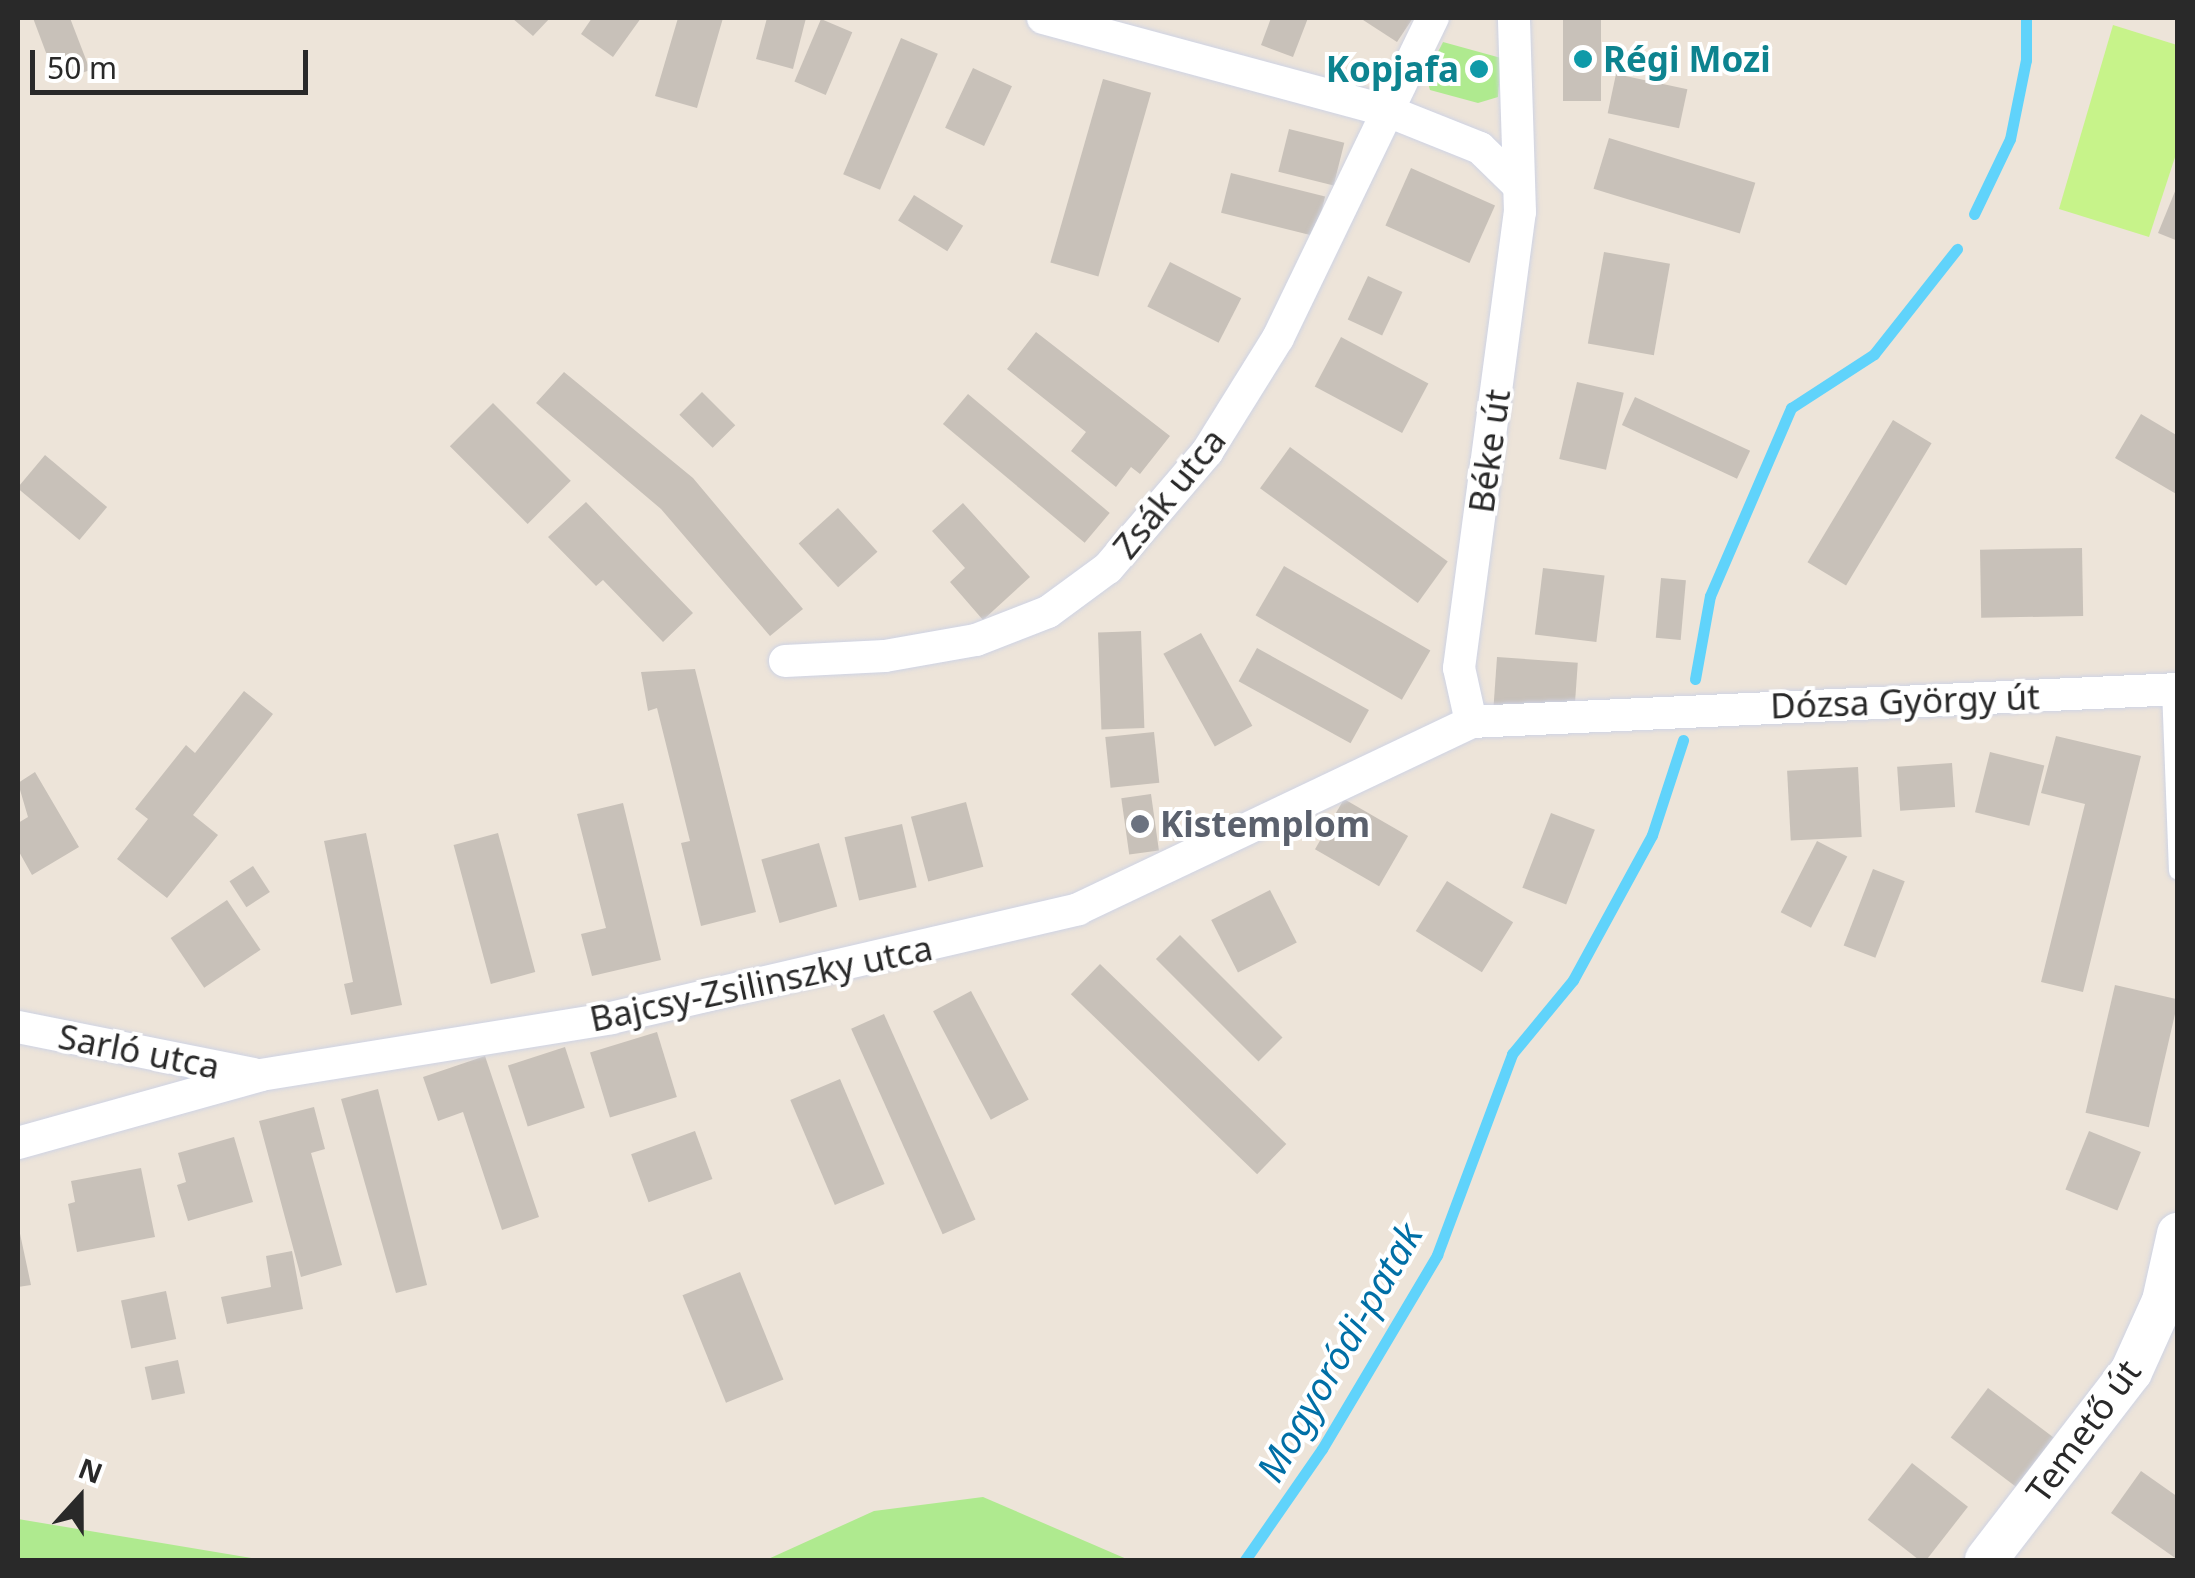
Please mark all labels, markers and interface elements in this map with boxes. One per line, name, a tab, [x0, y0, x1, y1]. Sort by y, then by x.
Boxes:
scale bar	[35, 30, 312, 92]
place label: Régi Mozi	[1603, 38, 1771, 80]
text: 50 m	[47, 47, 117, 88]
place label: Kopjafa	[1326, 48, 1459, 90]
marker: Régi Mozi	[1572, 48, 1594, 70]
marker: Kopjafa	[1468, 58, 1490, 80]
street label: Béke út	[1460, 387, 1518, 515]
street label: Zsák utca	[1104, 420, 1234, 566]
street label: Dózsa György út	[1770, 675, 2040, 727]
place label: Kistemplom	[1160, 803, 1370, 845]
marker: Kistemplom	[1129, 813, 1151, 835]
street label: Bajcsy-Zsilinszky utca	[586, 926, 936, 1040]
street label: Sarló utca	[55, 1015, 223, 1087]
water label: Mogyoródi-patak	[1247, 1215, 1431, 1489]
street label: Temető út	[2017, 1351, 2149, 1511]
north arrow	[30, 1448, 130, 1548]
text: N	[73, 1448, 108, 1492]

